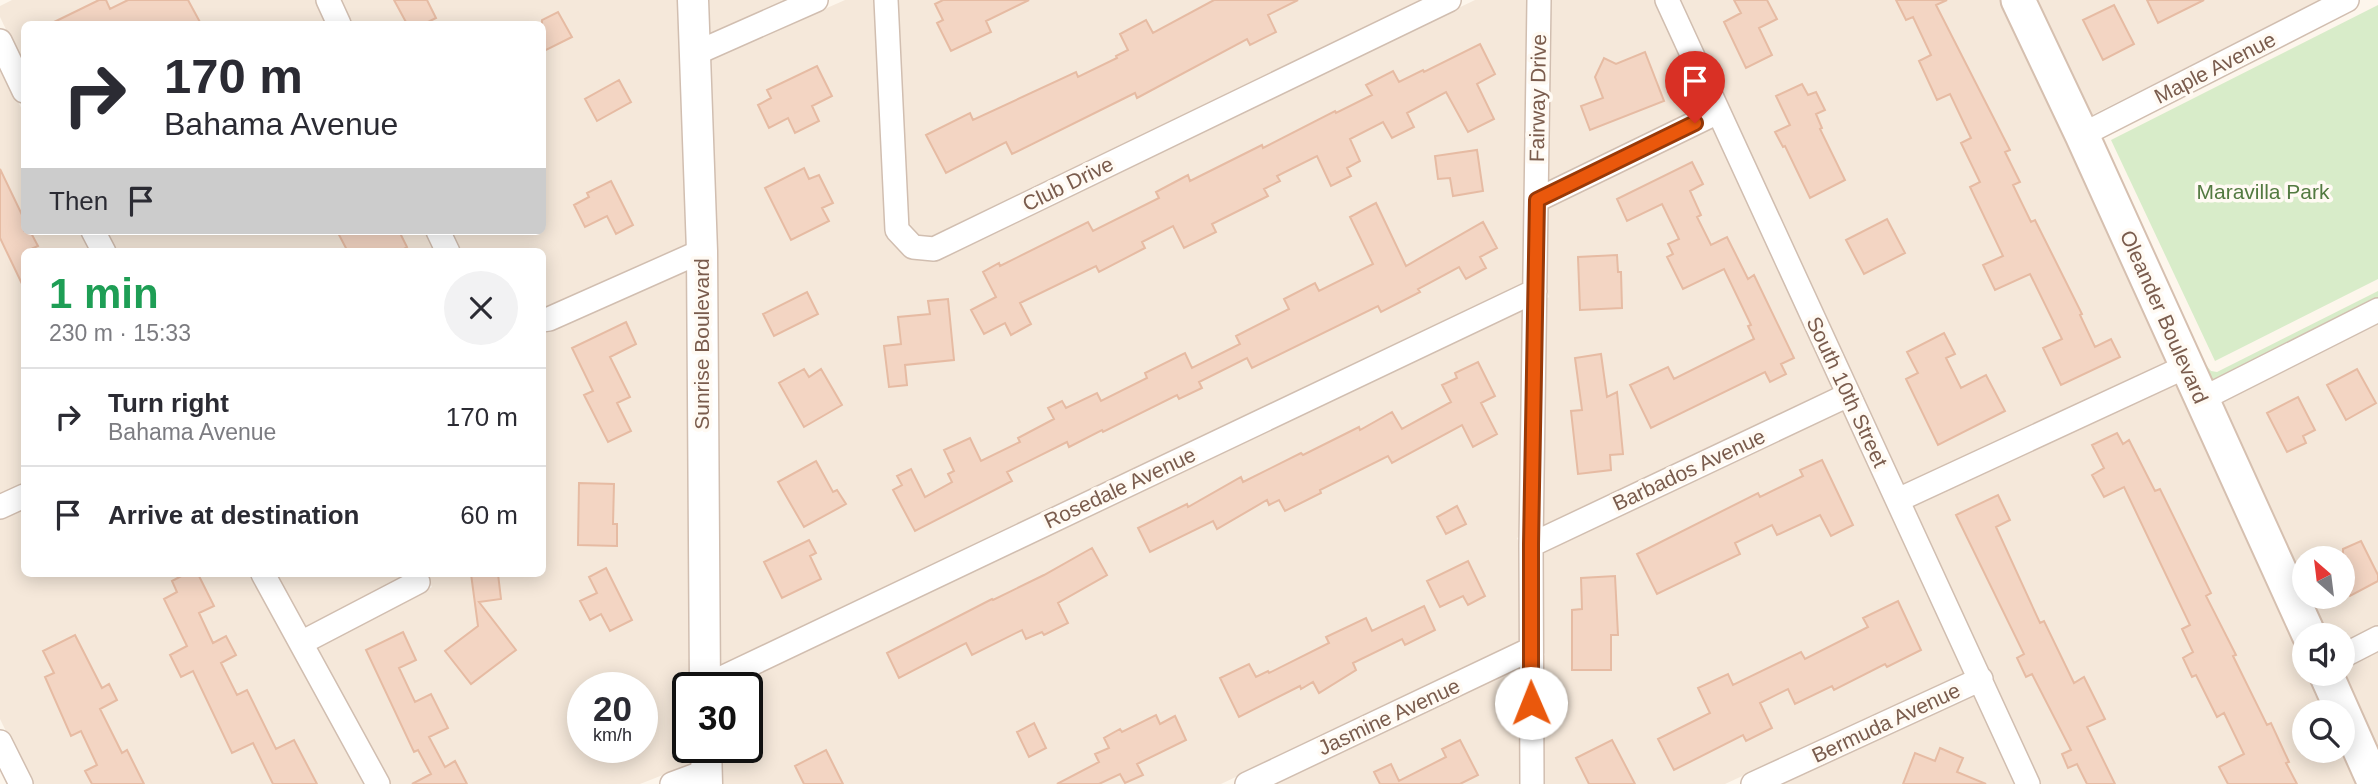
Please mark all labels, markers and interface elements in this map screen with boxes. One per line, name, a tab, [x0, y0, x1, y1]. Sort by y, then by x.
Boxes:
street label: Maple Avenue	[2150, 27, 2279, 108]
street label: Fairway Drive	[1525, 34, 1550, 162]
icon: right	[49, 49, 140, 140]
text: 170 m	[164, 49, 303, 103]
pin	[1665, 51, 1725, 123]
icon: arrive	[1676, 62, 1714, 100]
text: Bahama Avenue	[164, 106, 398, 142]
street label: Club Drive	[1019, 152, 1117, 215]
park label: Maravilla Park	[2196, 180, 2330, 203]
icon: arrive	[122, 182, 160, 220]
text: Then	[49, 186, 108, 216]
street label: Oleander Boulevard	[2116, 227, 2213, 407]
street label: Sunrise Boulevard	[690, 258, 713, 430]
text: 1 min	[49, 270, 159, 317]
button: close	[444, 271, 518, 345]
street label: South 10th Street	[1802, 313, 1892, 471]
text: 230 m · 15:33	[49, 320, 191, 346]
text: Turn right	[108, 388, 229, 418]
icon: right	[49, 398, 87, 436]
text: 170 m	[446, 402, 518, 432]
text: Bahama Avenue	[108, 419, 276, 445]
street label: Barbados Avenue	[1609, 424, 1769, 515]
street label: Rosedale Avenue	[1040, 442, 1199, 533]
icon: arrive	[49, 496, 87, 534]
text: Arrive at destination	[108, 500, 359, 530]
text: 60 m	[460, 500, 518, 530]
north arrow	[2292, 546, 2356, 609]
map controls	[2292, 546, 2355, 763]
button: sound	[2292, 623, 2355, 686]
position arrow	[1494, 666, 1568, 740]
speed limit sign: 30	[672, 672, 763, 763]
street label: Jasmine Avenue	[1314, 674, 1463, 759]
street label: Bermuda Avenue	[1808, 678, 1963, 767]
text: 20	[593, 689, 632, 728]
button: search	[2292, 700, 2355, 763]
text: km/h	[593, 725, 632, 745]

